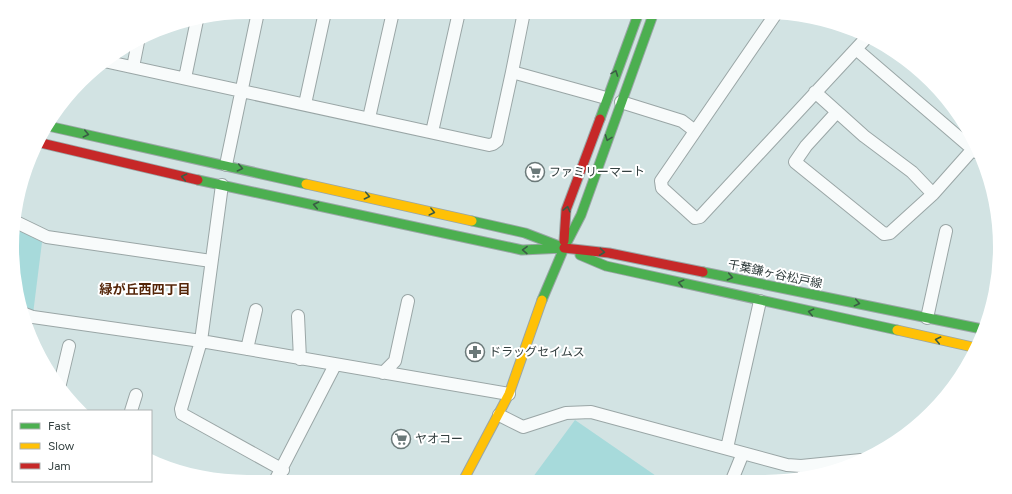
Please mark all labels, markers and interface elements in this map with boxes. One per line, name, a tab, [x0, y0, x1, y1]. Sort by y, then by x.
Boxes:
one-way arrow	[611, 70, 619, 77]
one-way arrow	[83, 130, 89, 138]
one-way arrow	[604, 135, 612, 142]
supermarket icon: ファミリーマート	[524, 161, 546, 183]
one-way arrow	[237, 164, 243, 172]
place label: ファミリーマート	[549, 165, 645, 179]
one-way arrow	[181, 173, 187, 181]
one-way arrow	[364, 191, 370, 199]
one-way arrow	[312, 202, 319, 210]
one-way arrow	[563, 206, 571, 212]
one-way arrow	[428, 207, 435, 216]
one-way arrow	[522, 246, 528, 254]
one-way arrow	[599, 247, 605, 256]
street label: 千葉鎌ヶ谷松戸線	[727, 257, 823, 291]
one-way arrow	[727, 273, 733, 281]
one-way arrow	[678, 280, 684, 288]
district label: 緑が丘西四丁目	[98, 282, 191, 297]
one-way arrow	[854, 299, 860, 307]
one-way arrow	[808, 309, 815, 317]
one-way arrow	[935, 337, 942, 345]
pharmacy icon: ドラッグセイムス	[464, 341, 486, 363]
place label: ドラッグセイムス	[489, 345, 585, 359]
legend	[12, 410, 152, 482]
text: Fast	[48, 419, 71, 433]
supermarket icon: ヤオコー	[390, 428, 412, 450]
place label: ヤオコー	[415, 432, 463, 446]
text: Slow	[48, 439, 75, 453]
text: Jam	[48, 459, 71, 473]

